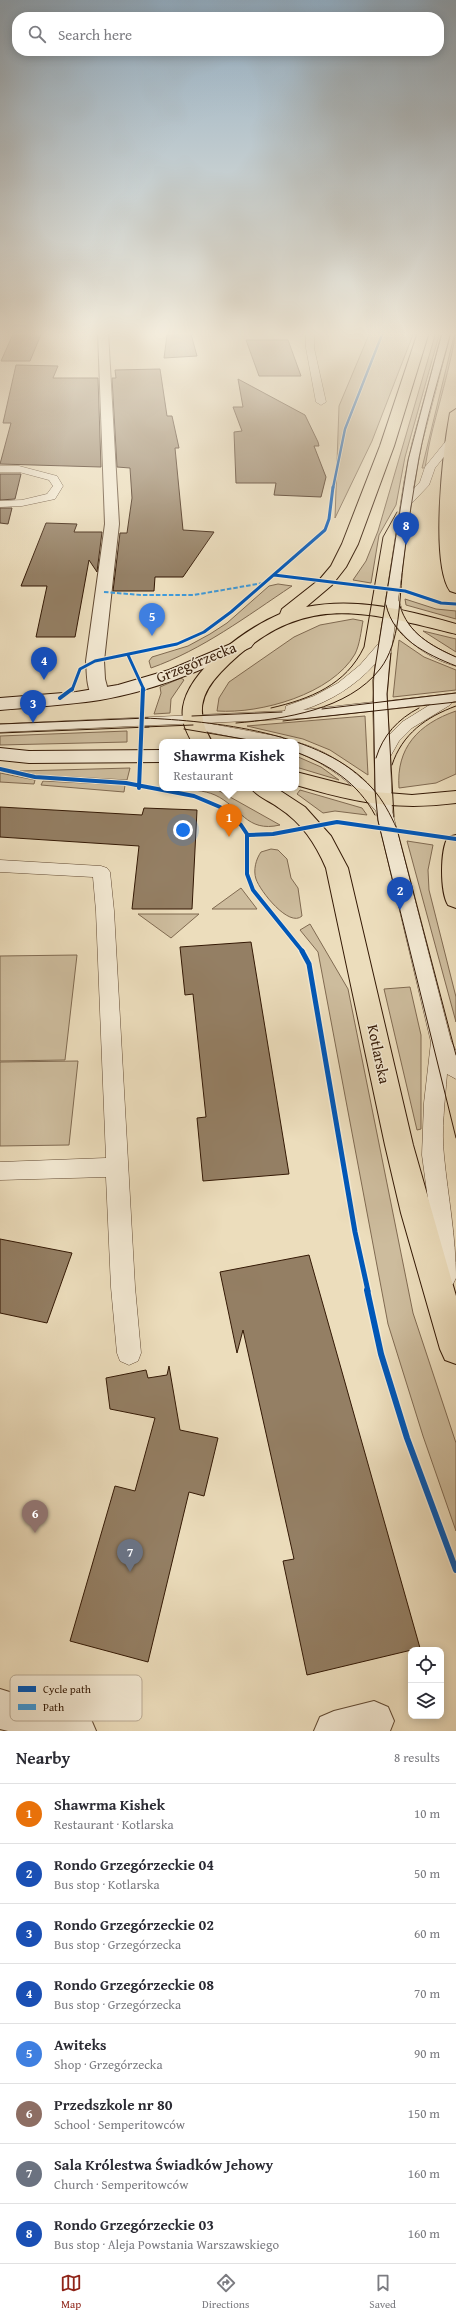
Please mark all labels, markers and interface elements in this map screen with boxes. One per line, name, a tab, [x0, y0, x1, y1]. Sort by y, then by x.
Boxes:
search box	[12, 12, 444, 56]
icon: search	[26, 23, 48, 45]
text: Search here	[58, 24, 132, 45]
pin: 8	[393, 512, 419, 545]
pin: 5	[139, 603, 165, 636]
street label: Grzegórzecka	[153, 636, 239, 688]
pin: 4	[31, 647, 57, 680]
pin: 3	[20, 690, 46, 723]
popup	[159, 739, 299, 791]
text: Shawrma Kishek	[173, 745, 285, 766]
text: Restaurant	[173, 766, 233, 785]
pin: 1	[216, 804, 242, 837]
your location	[173, 820, 193, 840]
pin: 2	[387, 877, 413, 910]
street label: Kotlarska	[362, 1022, 396, 1086]
pin: 6	[22, 1500, 48, 1533]
pin: 7	[117, 1539, 143, 1572]
map controls	[408, 1647, 444, 1719]
button: locate	[408, 1647, 444, 1683]
legend	[10, 1675, 142, 1721]
text: Cycle path	[43, 1681, 92, 1697]
button: layers	[408, 1683, 444, 1719]
text: Path	[43, 1699, 65, 1715]
text: Nearby	[16, 1745, 70, 1770]
text: 8 results	[394, 1748, 440, 1767]
text: Shawrma Kishek	[54, 1794, 165, 1815]
text: 1	[26, 1804, 32, 1823]
text: 10 m	[414, 1804, 440, 1823]
text: Restaurant · Kotlarska	[54, 1815, 174, 1834]
text: Rondo Grzegórzeckie 04	[54, 1854, 214, 1875]
text: 2	[26, 1864, 32, 1883]
text: 50 m	[414, 1864, 440, 1883]
text: Bus stop · Kotlarska	[54, 1875, 160, 1894]
text: Rondo Grzegórzeckie 02	[54, 1914, 214, 1935]
text: 3	[26, 1924, 32, 1943]
text: 60 m	[414, 1924, 440, 1943]
text: Bus stop · Grzegórzecka	[54, 1935, 181, 1954]
text: Rondo Grzegórzeckie 08	[54, 1974, 214, 1995]
text: 4	[26, 1984, 32, 2003]
text: 70 m	[414, 1984, 440, 2003]
text: Bus stop · Grzegórzecka	[54, 1995, 181, 2014]
text: Awiteks	[54, 2034, 106, 2055]
text: 5	[26, 2044, 32, 2063]
text: 90 m	[414, 2044, 440, 2063]
text: Shop · Grzegórzecka	[54, 2055, 163, 2074]
text: Przedszkole nr 80	[54, 2094, 172, 2115]
text: 6	[26, 2104, 32, 2123]
text: 150 m	[408, 2104, 440, 2123]
text: School · Semperitowców	[54, 2115, 185, 2134]
text: Sala Królestwa Świadków Jehowy	[54, 2154, 273, 2175]
text: 7	[26, 2164, 32, 2183]
text: 160 m	[408, 2164, 440, 2183]
text: Church · Semperitowców	[54, 2175, 188, 2194]
text: Rondo Grzegórzeckie 03	[54, 2214, 214, 2235]
text: 8	[26, 2224, 32, 2243]
text: 160 m	[408, 2224, 440, 2243]
text: Bus stop · Aleja Powstania Warszawskiego	[54, 2235, 279, 2254]
tab: Map	[60, 2272, 82, 2312]
tab: Directions	[202, 2272, 249, 2312]
tab: Saved	[369, 2272, 396, 2312]

